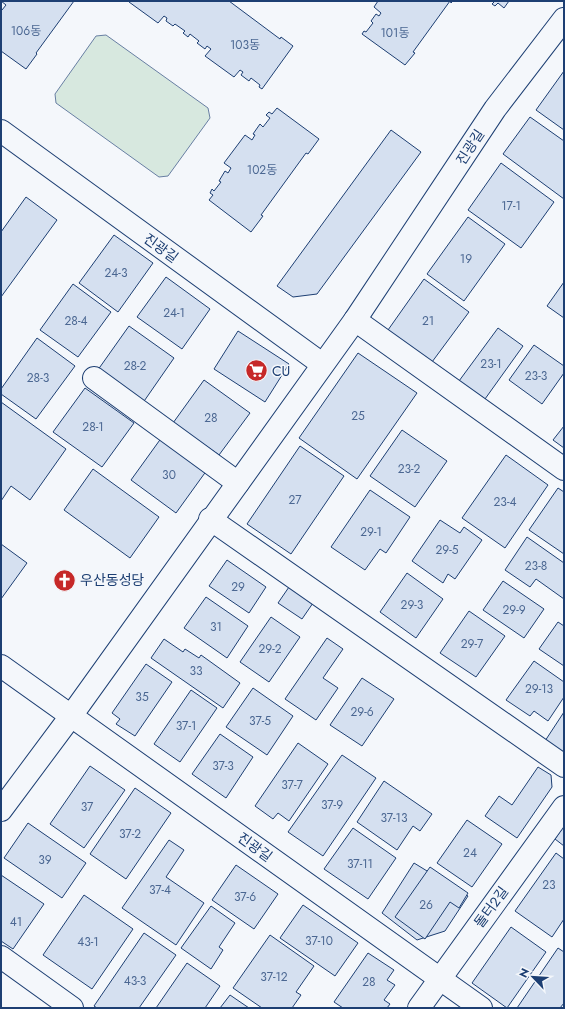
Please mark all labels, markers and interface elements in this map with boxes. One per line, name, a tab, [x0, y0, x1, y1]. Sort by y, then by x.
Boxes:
house number: 106동	[11, 22, 41, 40]
house number: 101동	[380, 24, 410, 42]
house number: 103동	[230, 36, 260, 54]
street label: 진광길	[451, 125, 489, 169]
house number: 102동	[247, 161, 277, 179]
house number: 17-1	[501, 197, 521, 215]
street label: 진광길	[139, 229, 183, 267]
house number: 19	[460, 250, 472, 268]
house number: 24-3	[105, 264, 128, 282]
house number: 24-1	[163, 304, 185, 322]
house number: 28-4	[65, 312, 87, 330]
house number: 21	[422, 312, 434, 330]
house number: 23-1	[480, 355, 502, 373]
house number: 28-2	[124, 357, 147, 375]
supermarket icon: CU	[243, 358, 269, 384]
place label: CU	[272, 361, 290, 381]
house number: 23-3	[525, 367, 548, 385]
house number: 28-3	[27, 369, 50, 387]
house number: 25	[351, 407, 365, 425]
house number: 28	[204, 409, 218, 427]
house number: 28-1	[82, 418, 104, 436]
house number: 23-2	[398, 460, 421, 478]
house number: 30	[162, 466, 176, 484]
house number: 27	[288, 491, 302, 509]
house number: 23-4	[494, 493, 516, 511]
house number: 29-1	[360, 523, 382, 541]
house number: 29-5	[435, 541, 459, 559]
house number: 23-8	[525, 557, 547, 575]
church icon: 우산동성당	[52, 567, 78, 593]
place label: 우산동성당	[80, 570, 145, 590]
house number: 29	[231, 578, 245, 596]
house number: 29-3	[401, 596, 424, 614]
house number: 29-9	[502, 601, 526, 619]
house number: 31	[210, 618, 222, 636]
house number: 29-7	[461, 635, 484, 653]
house number: 29-2	[258, 640, 282, 658]
house number: 33	[189, 662, 203, 680]
house number: 29-13	[525, 680, 554, 698]
house number: 35	[135, 688, 149, 706]
house number: 29-6	[350, 703, 374, 721]
house number: 37-5	[249, 712, 271, 730]
house number: 37-1	[176, 717, 196, 735]
house number: 37-3	[212, 757, 234, 775]
house number: 37-7	[281, 776, 303, 794]
house number: 37-9	[321, 796, 343, 814]
house number: 37	[81, 798, 94, 816]
house number: 37-13	[380, 809, 408, 827]
house number: 37-2	[119, 825, 141, 843]
street label: 진광길	[233, 828, 277, 866]
house number: 24	[463, 844, 477, 862]
house number: 39	[38, 851, 52, 869]
house number: 37-11	[347, 855, 373, 873]
house number: 23	[542, 876, 556, 894]
house number: 37-4	[149, 881, 171, 899]
street label: 돌터2길	[469, 882, 513, 932]
house number: 37-6	[234, 888, 256, 906]
house number: 26	[419, 896, 433, 914]
house number: 41	[10, 913, 22, 931]
house number: 37-10	[305, 932, 333, 950]
house number: 43-1	[77, 933, 99, 951]
north arrow	[513, 957, 553, 997]
text: N	[515, 965, 533, 980]
house number: 37-12	[260, 968, 288, 986]
house number: 43-3	[124, 972, 147, 990]
house number: 28	[362, 973, 376, 991]

